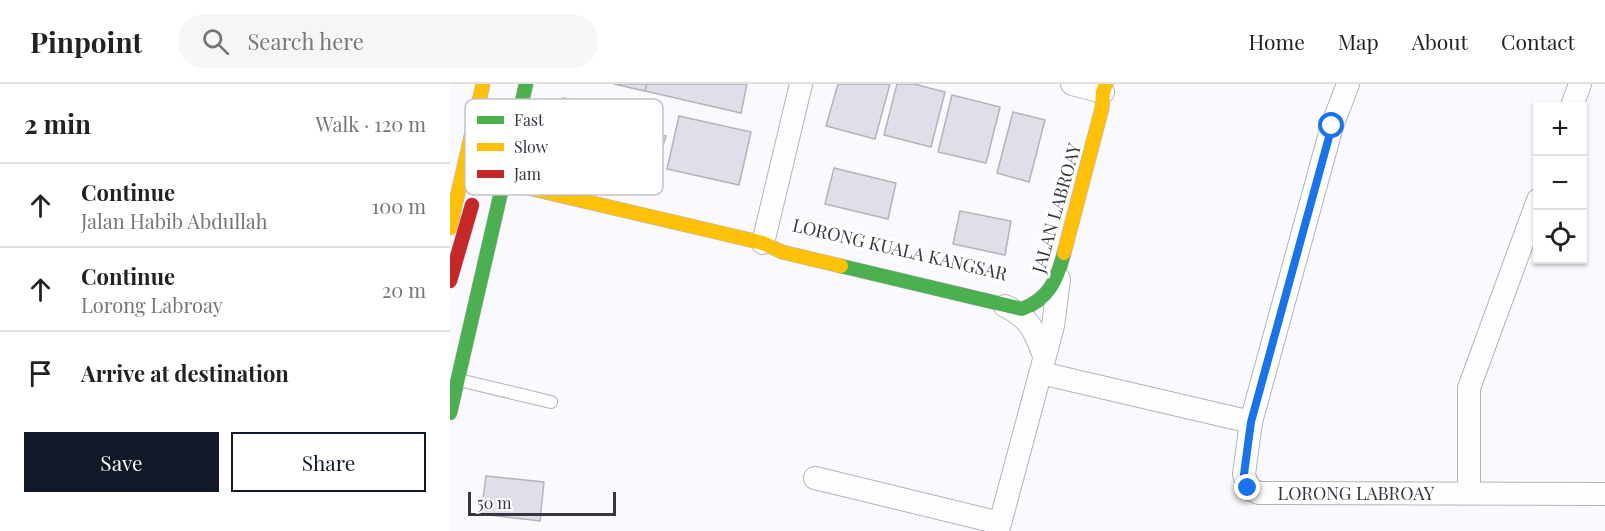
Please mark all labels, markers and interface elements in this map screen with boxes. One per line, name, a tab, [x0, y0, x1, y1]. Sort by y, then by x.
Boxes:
search box	[178, 14, 598, 68]
text: Pinpoint	[30, 23, 142, 60]
icon: search	[199, 25, 232, 58]
text: Search here	[247, 26, 364, 56]
text: Home	[1249, 27, 1305, 55]
text: Map	[1338, 27, 1379, 55]
text: About	[1412, 27, 1468, 55]
text: Contact	[1501, 27, 1575, 55]
legend	[465, 99, 663, 195]
map controls	[1533, 102, 1587, 264]
button: +	[1533, 102, 1587, 156]
text: 2 min	[24, 106, 91, 141]
text: Fast	[514, 109, 544, 130]
text: Walk · 120 m	[316, 110, 426, 137]
route start	[1318, 112, 1344, 138]
text: Slow	[514, 136, 549, 157]
street label: JALAN LABROAY	[1026, 140, 1086, 277]
button: −	[1533, 156, 1587, 210]
text: Jam	[513, 163, 541, 184]
text: Continue	[81, 177, 175, 207]
icon: ahead	[24, 189, 57, 222]
text: 100 m	[372, 192, 426, 219]
text: Jalan Habib Abdullah	[81, 207, 268, 234]
button: locate	[1533, 210, 1587, 264]
street label: LORONG KUALA KANGSAR	[790, 213, 1010, 285]
text: Continue	[81, 261, 175, 291]
icon: ahead	[24, 273, 57, 306]
text: 20 m	[382, 276, 426, 303]
text: Lorong Labroay	[81, 291, 223, 318]
icon: arrive	[24, 357, 57, 390]
text: Arrive at destination	[81, 358, 289, 388]
button: Save	[24, 432, 219, 492]
button: Share	[231, 432, 426, 492]
route end	[1234, 474, 1260, 500]
street label: LORONG LABROAY	[1278, 481, 1435, 505]
scale bar	[468, 489, 616, 516]
text: 50 m	[477, 492, 511, 513]

